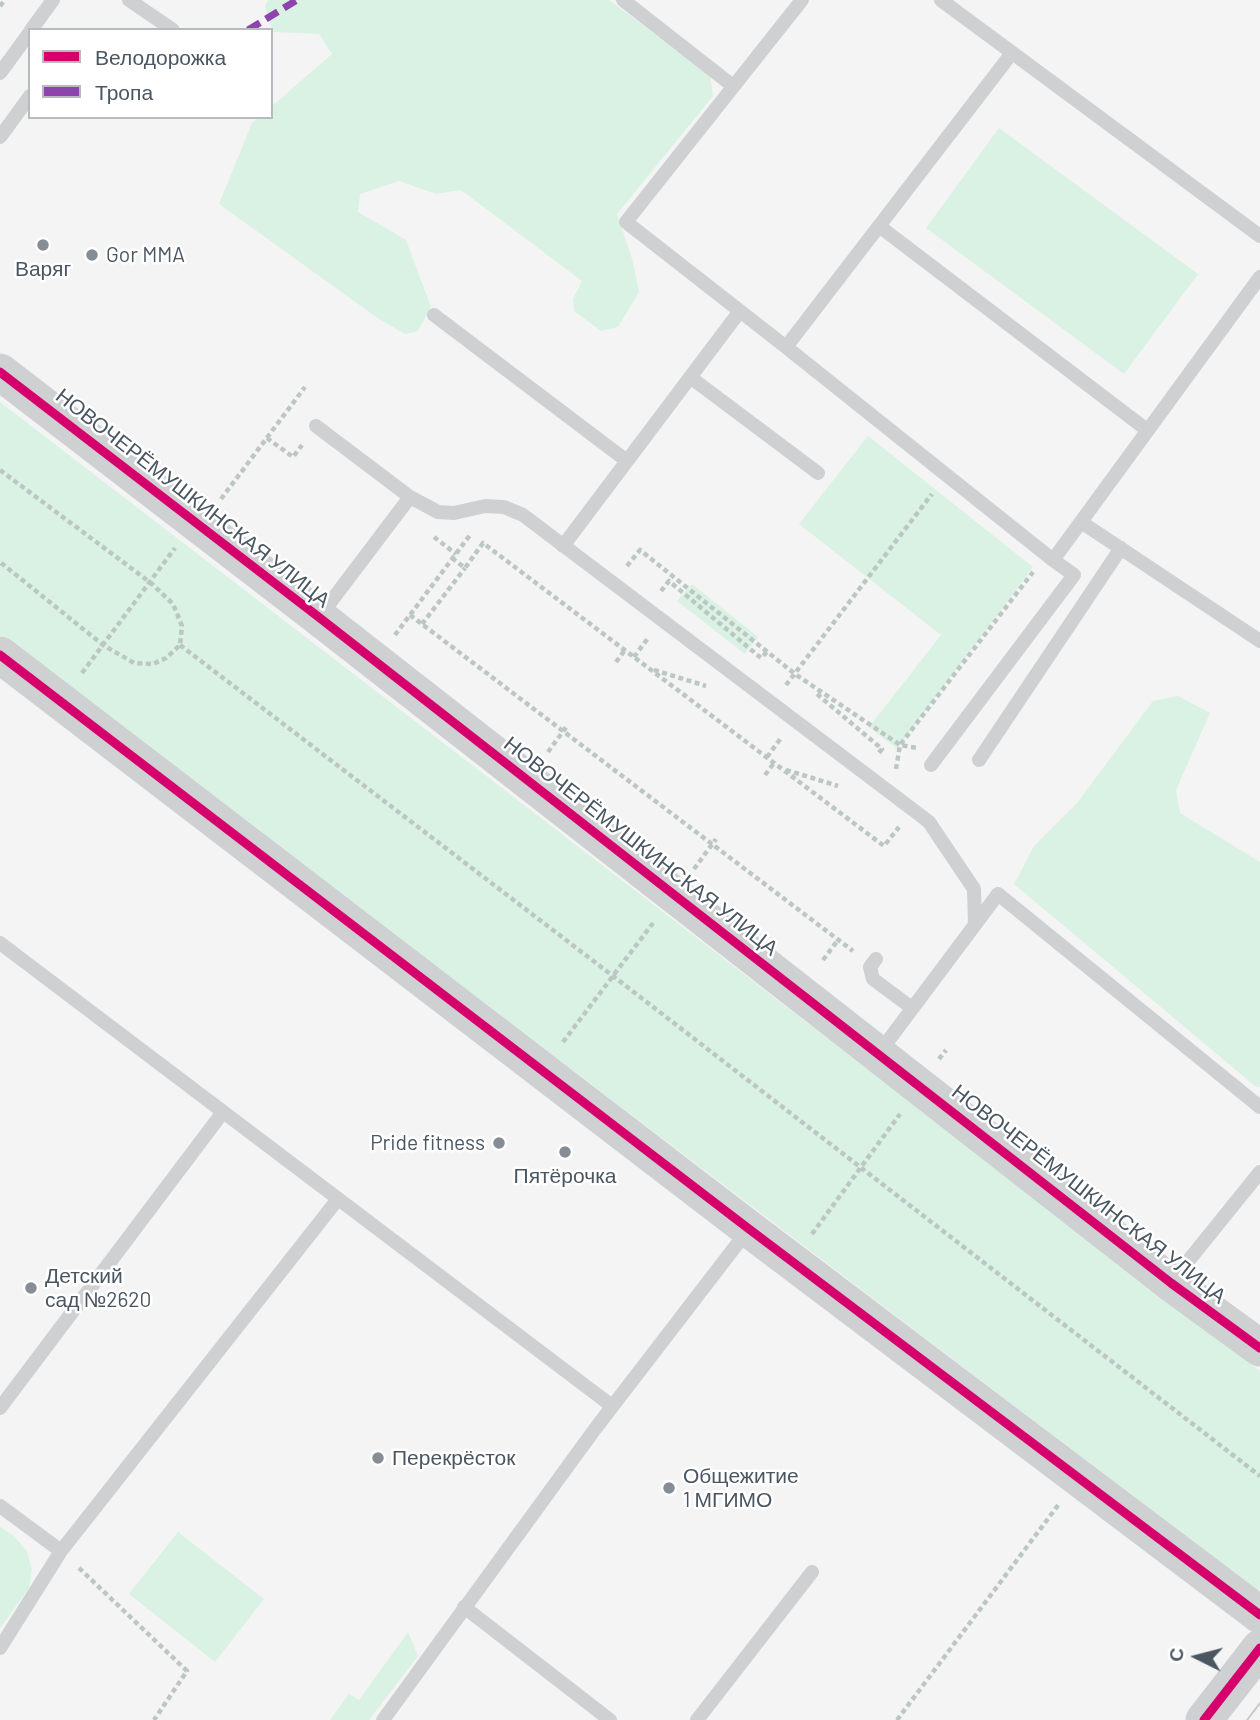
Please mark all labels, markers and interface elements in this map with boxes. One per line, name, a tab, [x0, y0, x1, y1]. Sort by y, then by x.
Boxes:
legend	[28, 28, 273, 119]
text: Велодорожка	[95, 44, 226, 69]
text: Тропа	[95, 79, 153, 104]
marker: Варяг	[35, 237, 51, 253]
place label: Gor MMA	[106, 242, 185, 268]
marker: Gor MMA	[84, 247, 100, 263]
place label: Варяг	[15, 256, 71, 282]
street label: НОВОЧЕРЁМУШКИНСКАЯ УЛИЦА	[51, 383, 335, 613]
street label: НОВОЧЕРЁМУШКИНСКАЯ УЛИЦА	[499, 731, 783, 961]
street label: НОВОЧЕРЁМУШКИНСКАЯ УЛИЦА	[947, 1079, 1231, 1309]
place label: Pride fitness	[370, 1130, 485, 1156]
marker: Pride fitness	[491, 1135, 507, 1151]
marker: Пятёрочка	[557, 1144, 573, 1160]
place label: Пятёрочка	[514, 1163, 616, 1189]
place label: Детский сад №2620	[45, 1263, 151, 1313]
marker: Детский сад №2620	[23, 1280, 39, 1296]
place label: Перекрёсток	[392, 1445, 515, 1471]
marker: Перекрёсток	[370, 1450, 386, 1466]
place label: Общежитие 1 МГИМО	[683, 1463, 799, 1513]
marker: Общежитие 1 МГИМО	[661, 1480, 677, 1496]
north arrow	[1162, 1622, 1232, 1692]
text: С	[1163, 1647, 1188, 1663]

